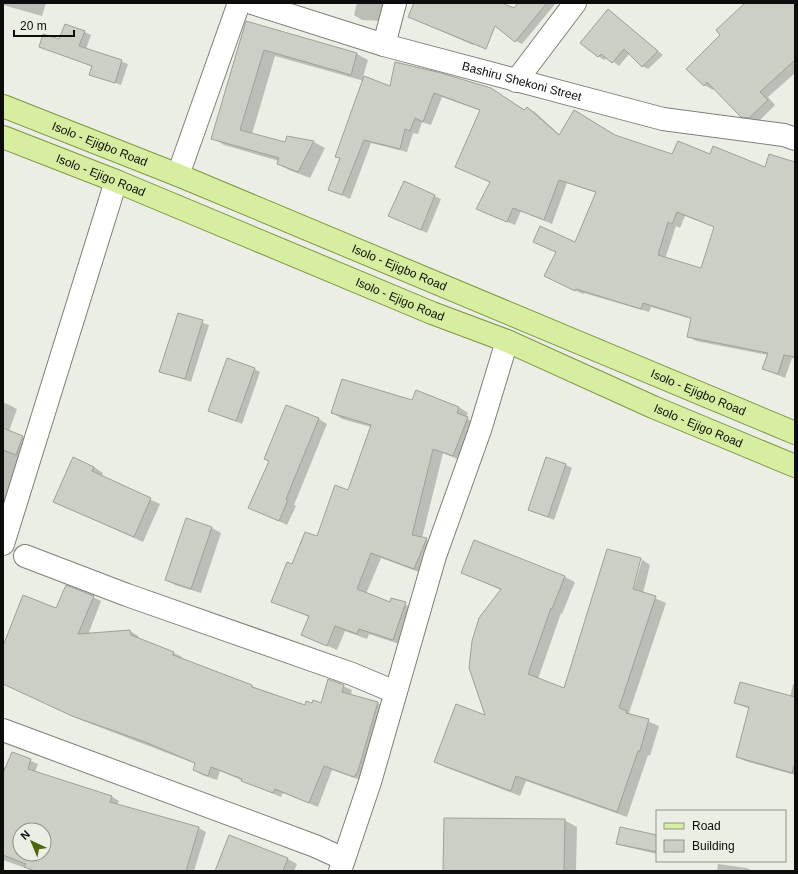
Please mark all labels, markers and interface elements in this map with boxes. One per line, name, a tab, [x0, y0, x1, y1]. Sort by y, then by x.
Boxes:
scale bar	[14, 12, 74, 38]
text: 20 m	[20, 19, 47, 33]
street label: Bashiru Shekoni Street	[461, 59, 584, 104]
street label: Isolo - Ejigbo Road	[50, 119, 150, 169]
street label: Isolo - Ejigo Road	[54, 151, 147, 199]
street label: Isolo - Ejigbo Road	[350, 241, 449, 294]
street label: Isolo - Ejigo Road	[353, 275, 446, 324]
street label: Isolo - Ejigbo Road	[649, 366, 748, 419]
street label: Isolo - Ejigo Road	[652, 401, 745, 450]
legend	[656, 810, 786, 862]
text: Road	[692, 819, 721, 833]
north arrow	[12, 822, 52, 862]
text: N	[18, 828, 32, 842]
text: Building	[692, 839, 735, 853]

